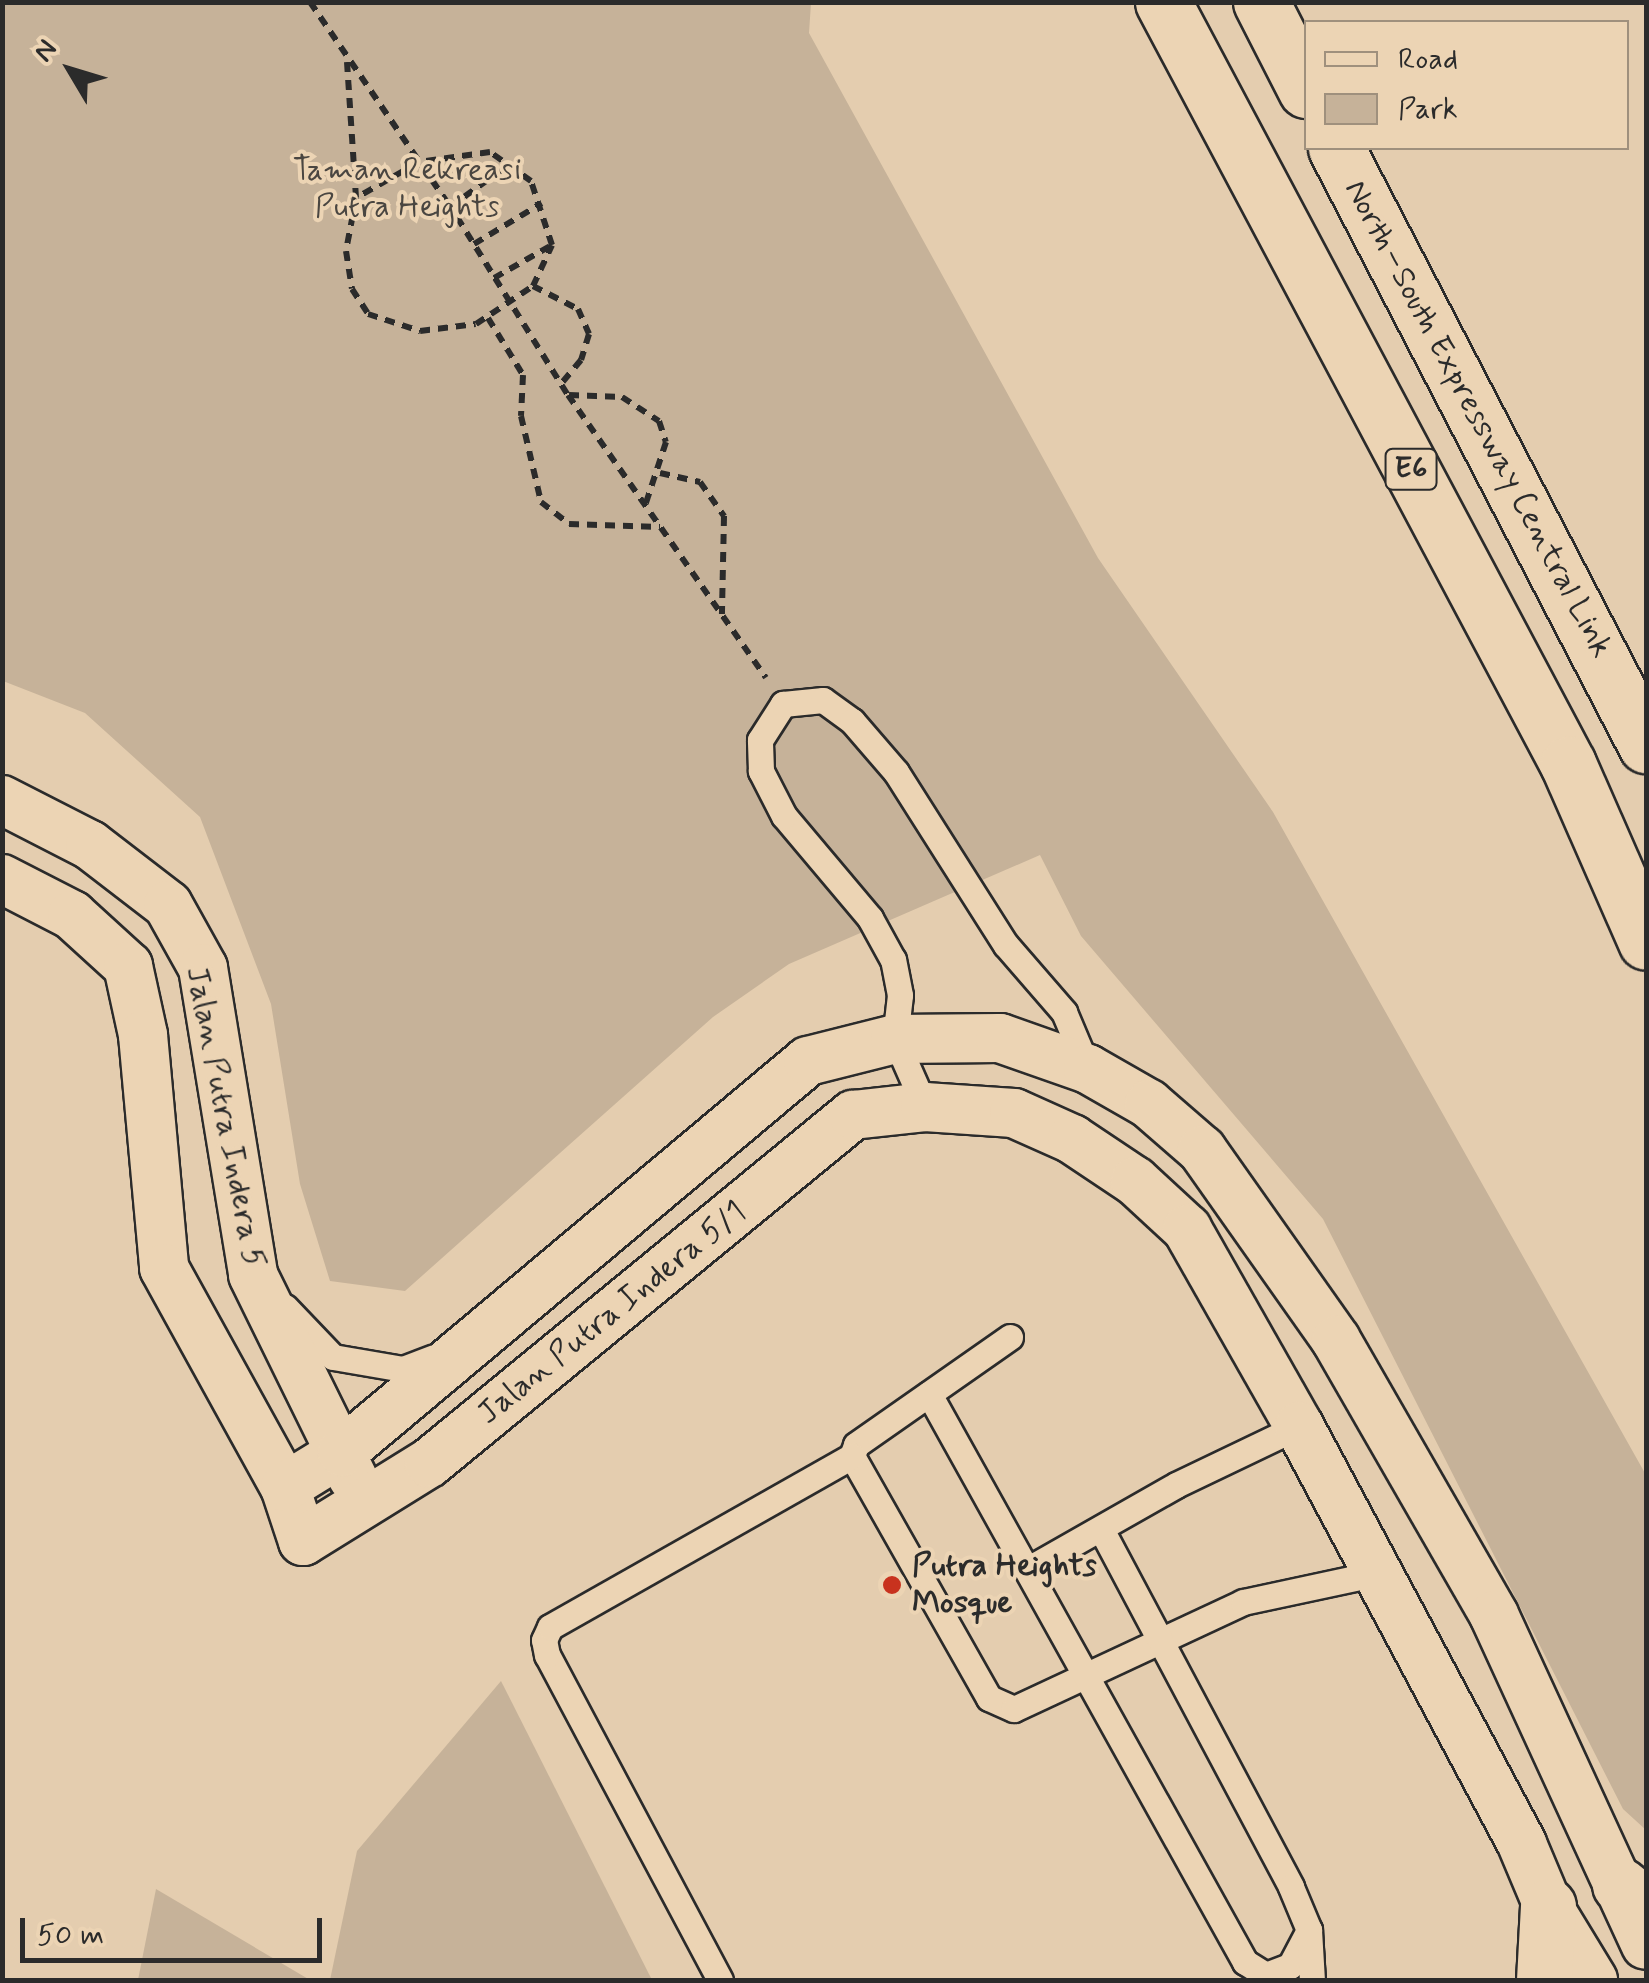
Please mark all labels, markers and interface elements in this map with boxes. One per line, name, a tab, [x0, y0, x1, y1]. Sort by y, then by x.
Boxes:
north arrow	[20, 20, 120, 120]
legend	[1304, 20, 1629, 150]
text: N	[26, 32, 66, 70]
text: Road	[1398, 40, 1458, 79]
text: Park	[1398, 90, 1458, 129]
park label: Taman Rekreasi Putra Heights	[290, 152, 524, 227]
street label: North–South Expressway Central Link	[1336, 176, 1620, 662]
road number: E6	[1384, 444, 1438, 494]
street label: Jalan Putra Indera 5	[178, 966, 272, 1268]
street label: Jalan Putra Indera 5/1	[472, 1195, 752, 1431]
place label: Putra Heights Mosque	[912, 1548, 1097, 1623]
marker: Putra Heights Mosque	[881, 1574, 903, 1596]
scale bar	[25, 1898, 328, 1960]
text: 50 m	[37, 1916, 104, 1955]

